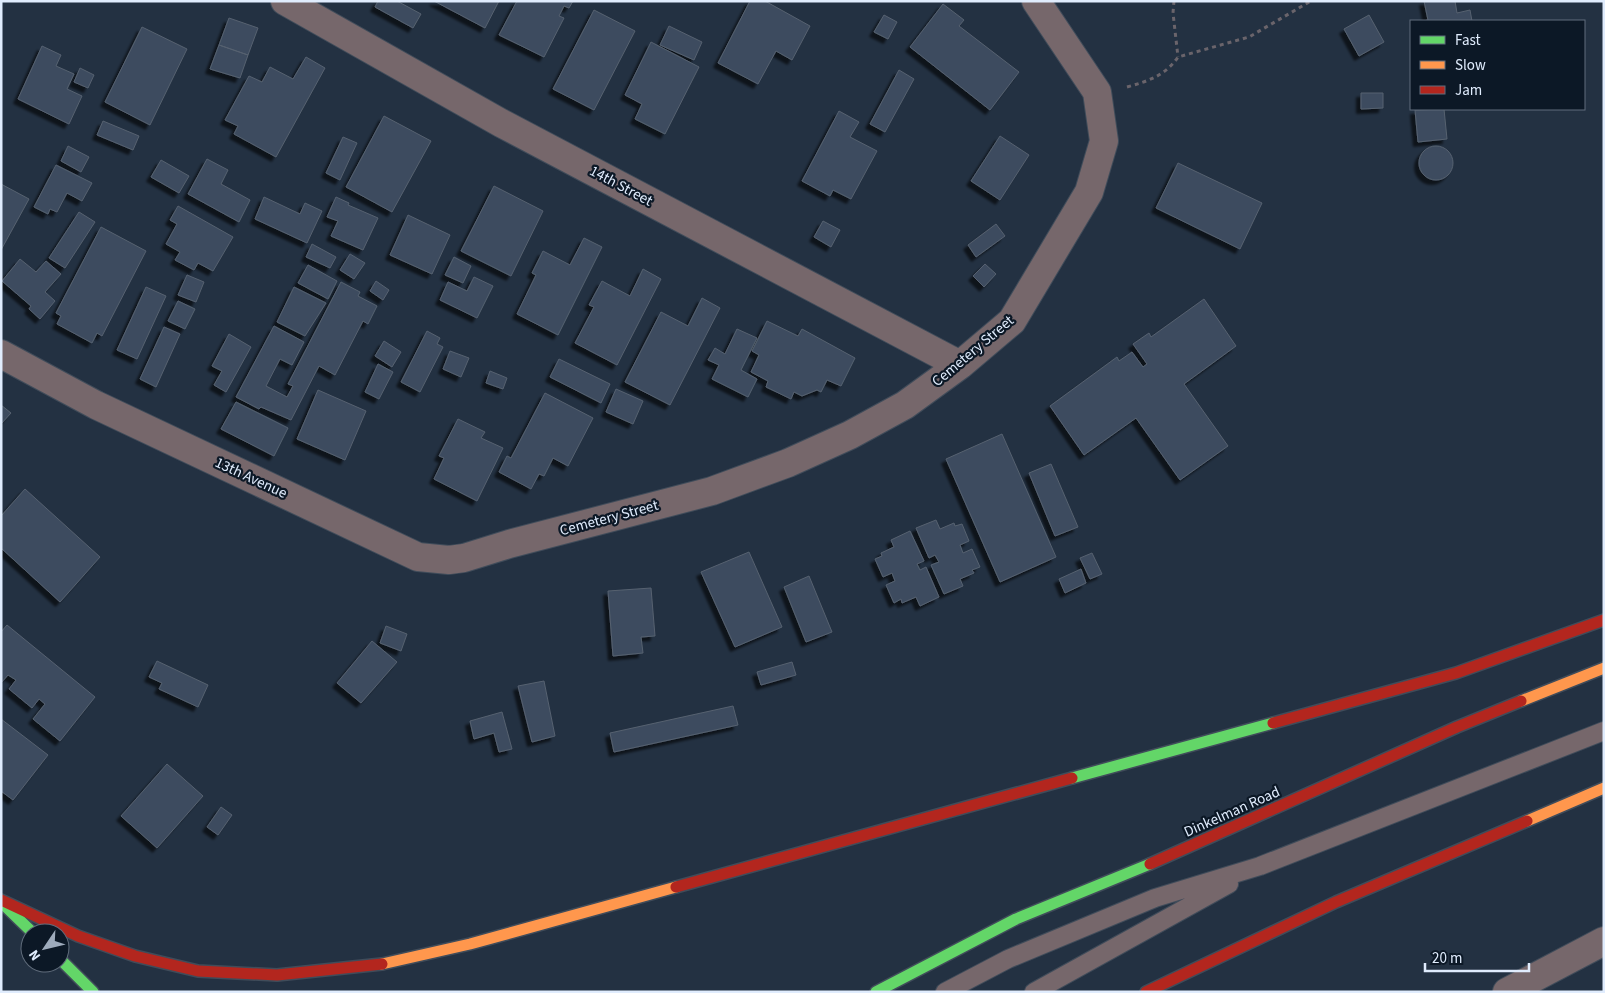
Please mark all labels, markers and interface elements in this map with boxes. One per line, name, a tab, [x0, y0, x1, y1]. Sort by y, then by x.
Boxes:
legend	[1410, 20, 1585, 110]
text: Fast	[1455, 30, 1481, 51]
text: Slow	[1455, 55, 1486, 76]
text: Jam	[1455, 80, 1482, 101]
street label: 14th Street	[586, 161, 656, 211]
street label: Cemetery Street	[927, 310, 1019, 392]
street label: 13th Avenue	[211, 452, 291, 504]
street label: Cemetery Street	[557, 495, 661, 541]
street label: Dinkelman Road	[1181, 781, 1283, 843]
north arrow	[20, 923, 70, 973]
scale bar	[1425, 940, 1529, 972]
text: N	[24, 945, 46, 964]
text: 20 m	[1432, 948, 1462, 969]

